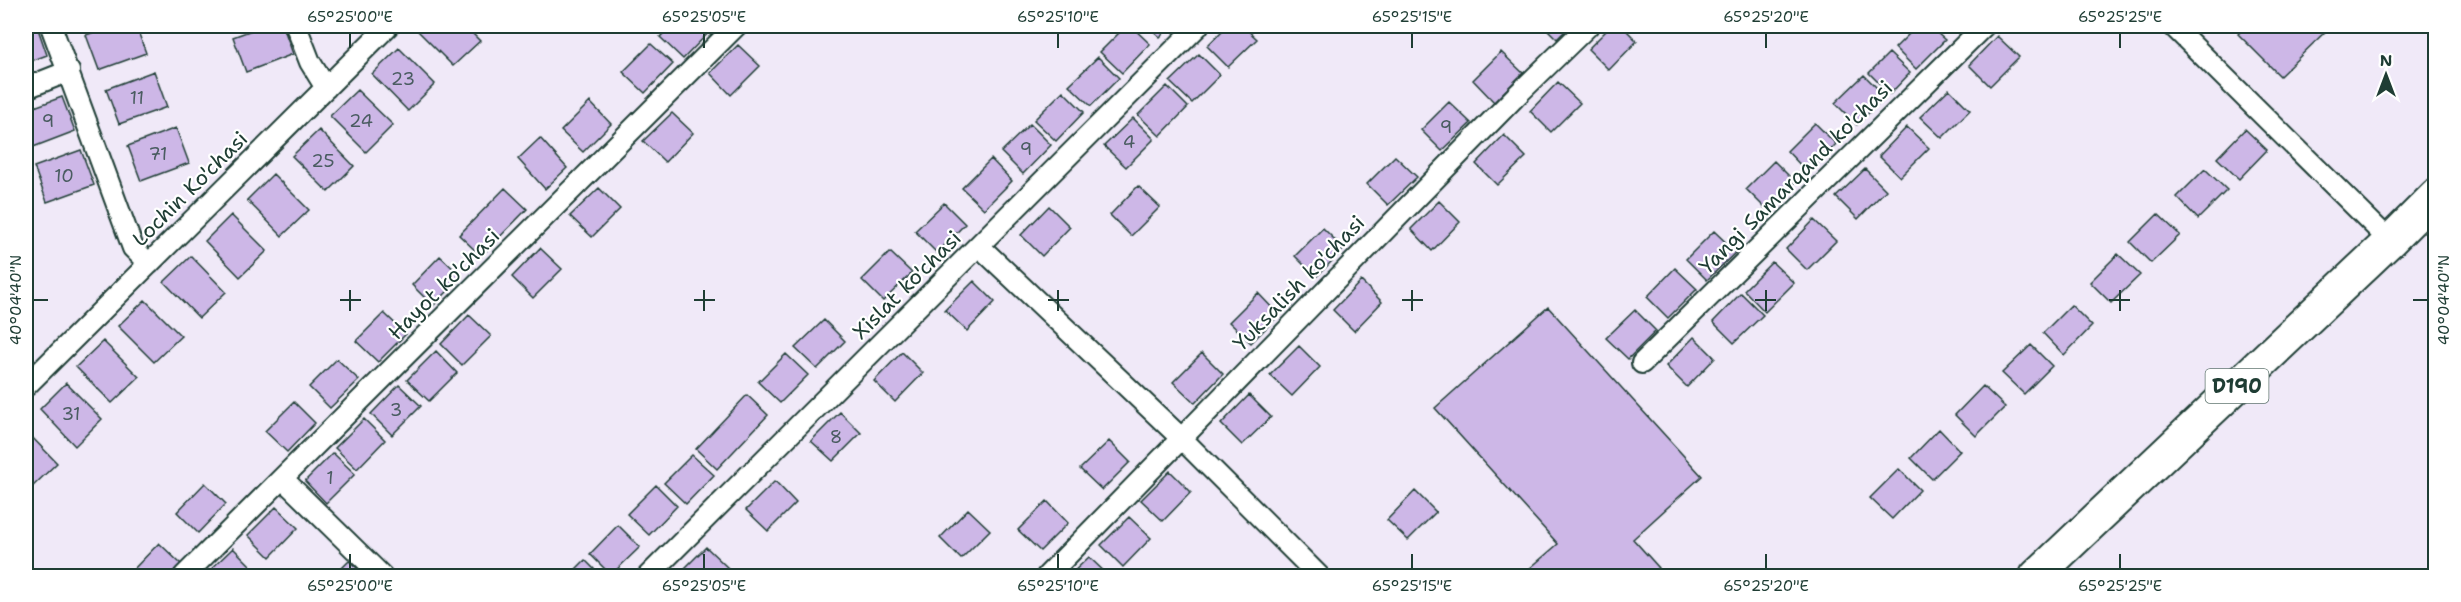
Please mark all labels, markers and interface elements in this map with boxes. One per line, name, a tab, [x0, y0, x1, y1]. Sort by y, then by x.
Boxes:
text: 65°25'00"E	[307, 7, 393, 27]
text: 65°25'05"E	[662, 7, 746, 27]
text: 65°25'10"E	[1017, 7, 1099, 27]
text: 65°25'15"E	[1372, 7, 1452, 27]
text: 65°25'20"E	[1723, 7, 1809, 27]
text: 65°25'25"E	[2078, 7, 2162, 27]
north arrow	[2356, 45, 2416, 105]
text: N	[2380, 50, 2392, 71]
house number: 23	[391, 67, 415, 91]
street label: Yangi Samarqand ko'chasi	[1693, 74, 1899, 280]
house number: 11	[130, 86, 144, 110]
house number: 9	[42, 109, 54, 133]
house number: 24	[349, 109, 373, 133]
house number: 9	[1440, 115, 1452, 139]
street label: Lochin Ko'chasi	[126, 125, 254, 253]
house number: 4	[1123, 130, 1135, 154]
house number: 9	[1020, 137, 1032, 161]
house number: 71	[148, 142, 168, 166]
house number: 25	[311, 149, 335, 173]
house number: 10	[54, 164, 74, 188]
street label: Yuksalish ko'chasi	[1227, 209, 1371, 357]
street label: Hayot ko'chasi	[382, 222, 506, 346]
street label: Xislat ko'chasi	[847, 225, 967, 345]
text: 40°04'40"N	[6, 255, 26, 345]
text: 40°04'40"N	[2434, 255, 2454, 345]
road number: D190	[2206, 369, 2268, 403]
house number: 3	[390, 398, 402, 422]
house number: 31	[61, 402, 81, 426]
house number: 8	[830, 425, 842, 449]
house number: 1	[326, 466, 334, 490]
text: 65°25'00"E	[307, 576, 393, 596]
text: 65°25'05"E	[662, 576, 746, 596]
text: 65°25'10"E	[1017, 576, 1099, 596]
text: 65°25'15"E	[1372, 576, 1452, 596]
text: 65°25'20"E	[1723, 576, 1809, 596]
text: 65°25'25"E	[2078, 576, 2162, 596]

